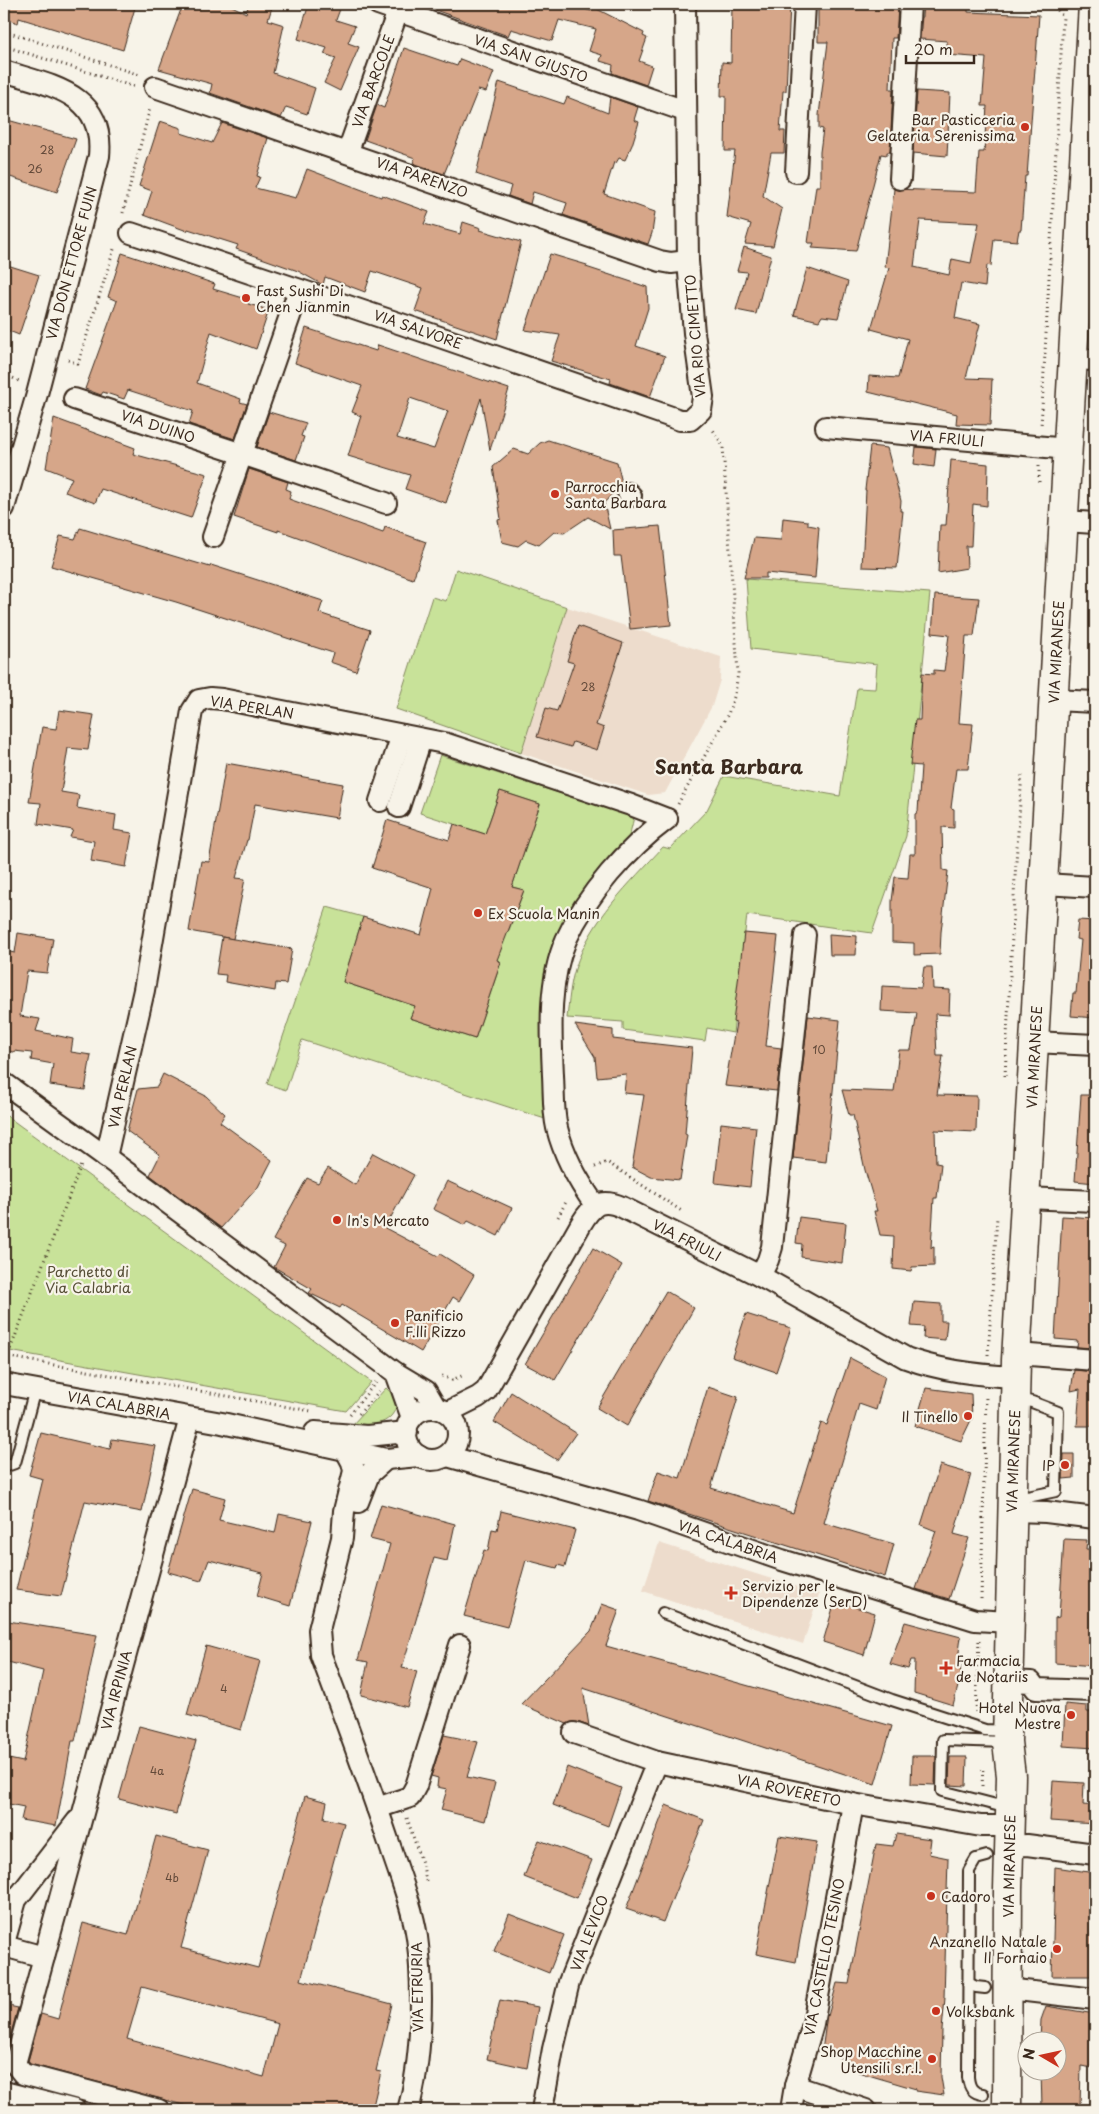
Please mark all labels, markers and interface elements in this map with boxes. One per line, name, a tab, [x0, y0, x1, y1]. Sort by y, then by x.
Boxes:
street label: VIA SAN GIUSTO	[471, 29, 591, 87]
street label: VIA BARCOLE	[346, 31, 400, 131]
scale bar	[906, 32, 974, 64]
text: 20 m	[914, 37, 953, 60]
place label: Bar Pasticceria Gelateria Serenissima	[867, 109, 1015, 146]
marker: Bar Pasticceria Gelateria Serenissima	[1019, 121, 1031, 133]
house number: 28	[40, 141, 54, 158]
street label: VIA PARENZO	[373, 151, 471, 203]
house number: 26	[27, 160, 43, 177]
street label: VIA DON ETTORE FUIN	[40, 184, 102, 342]
street label: VIA RIO CIMETTO	[679, 274, 711, 398]
place label: Fast Sushi Di Chen Jianmin	[256, 280, 350, 317]
marker: Fast Sushi Di Chen Jianmin	[240, 292, 252, 304]
street label: VIA SALVORE	[371, 304, 465, 354]
street label: VIA DUINO	[118, 404, 198, 448]
street label: VIA FRIULI	[909, 424, 985, 452]
place label: Parrocchia Santa Barbara	[565, 476, 667, 513]
marker: Parrocchia Santa Barbara	[549, 488, 561, 500]
street label: VIA MIRANESE	[1043, 600, 1069, 704]
house number: 28	[581, 678, 595, 695]
street label: VIA PERLAN	[209, 690, 295, 724]
district label: Santa Barbara	[655, 752, 803, 780]
place label: Ex Scuola Manin	[488, 903, 600, 924]
marker: Ex Scuola Manin	[472, 907, 484, 919]
street label: VIA MIRANESE	[1021, 1005, 1047, 1109]
house number: 10	[813, 1041, 825, 1058]
street label: VIA PERLAN	[102, 1044, 142, 1130]
place label: In's Mercato	[347, 1210, 430, 1231]
marker: In's Mercato	[331, 1214, 343, 1226]
street label: VIA FRIULI	[649, 1214, 725, 1266]
park label: Parchetto di Via Calabria	[45, 1261, 131, 1298]
place label: Panificio F.lli Rizzo	[405, 1305, 466, 1342]
marker: Panificio F.lli Rizzo	[389, 1317, 401, 1329]
street label: VIA CALABRIA	[66, 1386, 173, 1424]
place label: Il Tinello	[901, 1406, 958, 1427]
street label: VIA MIRANESE	[1001, 1409, 1025, 1513]
marker: Il Tinello	[962, 1410, 974, 1422]
place label: IP	[1042, 1455, 1055, 1476]
marker: IP	[1059, 1459, 1071, 1471]
street label: VIA CALABRIA	[675, 1514, 781, 1568]
place label: Servizio per le Dipendenze (SerD)	[742, 1575, 867, 1612]
marker: Servizio per le Dipendenze (SerD)	[724, 1586, 738, 1600]
street label: VIA IRPINIA	[95, 1647, 137, 1732]
place label: Farmacia de Notariis	[956, 1650, 1028, 1687]
marker: Farmacia de Notariis	[940, 1662, 952, 1674]
house number: 4	[220, 1680, 228, 1697]
place label: Hotel Nuova Mestre	[978, 1697, 1061, 1734]
marker: Hotel Nuova Mestre	[1065, 1709, 1077, 1721]
house number: 4a	[150, 1762, 164, 1779]
street label: VIA ROVERETO	[735, 1769, 843, 1811]
street label: VIA MIRANESE	[998, 1814, 1020, 1918]
house number: 4b	[165, 1869, 179, 1886]
street label: VIA CASTELLO TESINO	[798, 1876, 850, 2038]
place label: Cadoro	[941, 1886, 991, 1907]
marker: Cadoro	[925, 1890, 937, 1902]
street label: VIA LEVICO	[565, 1892, 613, 1974]
place label: Anzanello Natale Il Fornaio	[930, 1931, 1047, 1968]
street label: VIA ETRURIA	[406, 1941, 428, 2032]
marker: Anzanello Natale Il Fornaio	[1051, 1943, 1063, 1955]
place label: Volksbank	[946, 2001, 1015, 2022]
marker: Volksbank	[930, 2005, 942, 2017]
north arrow	[1016, 2032, 1066, 2082]
place label: Shop Macchine Utensili s.r.l.	[820, 2041, 922, 2078]
text: N	[1017, 2047, 1040, 2061]
marker: Shop Macchine Utensili s.r.l.	[926, 2053, 938, 2065]

